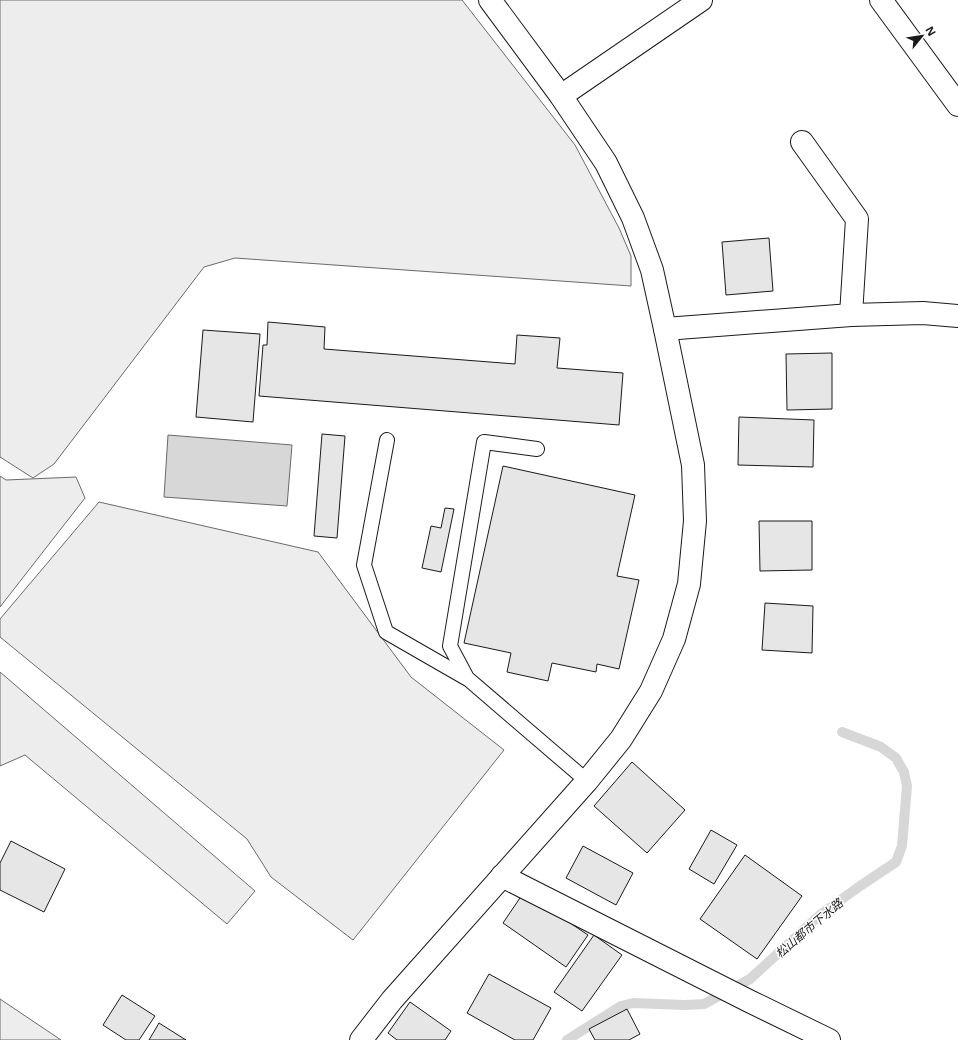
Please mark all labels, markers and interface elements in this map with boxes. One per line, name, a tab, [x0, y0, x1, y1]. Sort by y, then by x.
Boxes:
north arrow	[902, 16, 942, 56]
text: N	[922, 23, 940, 38]
water label: 松山都市下水路	[771, 894, 847, 962]

